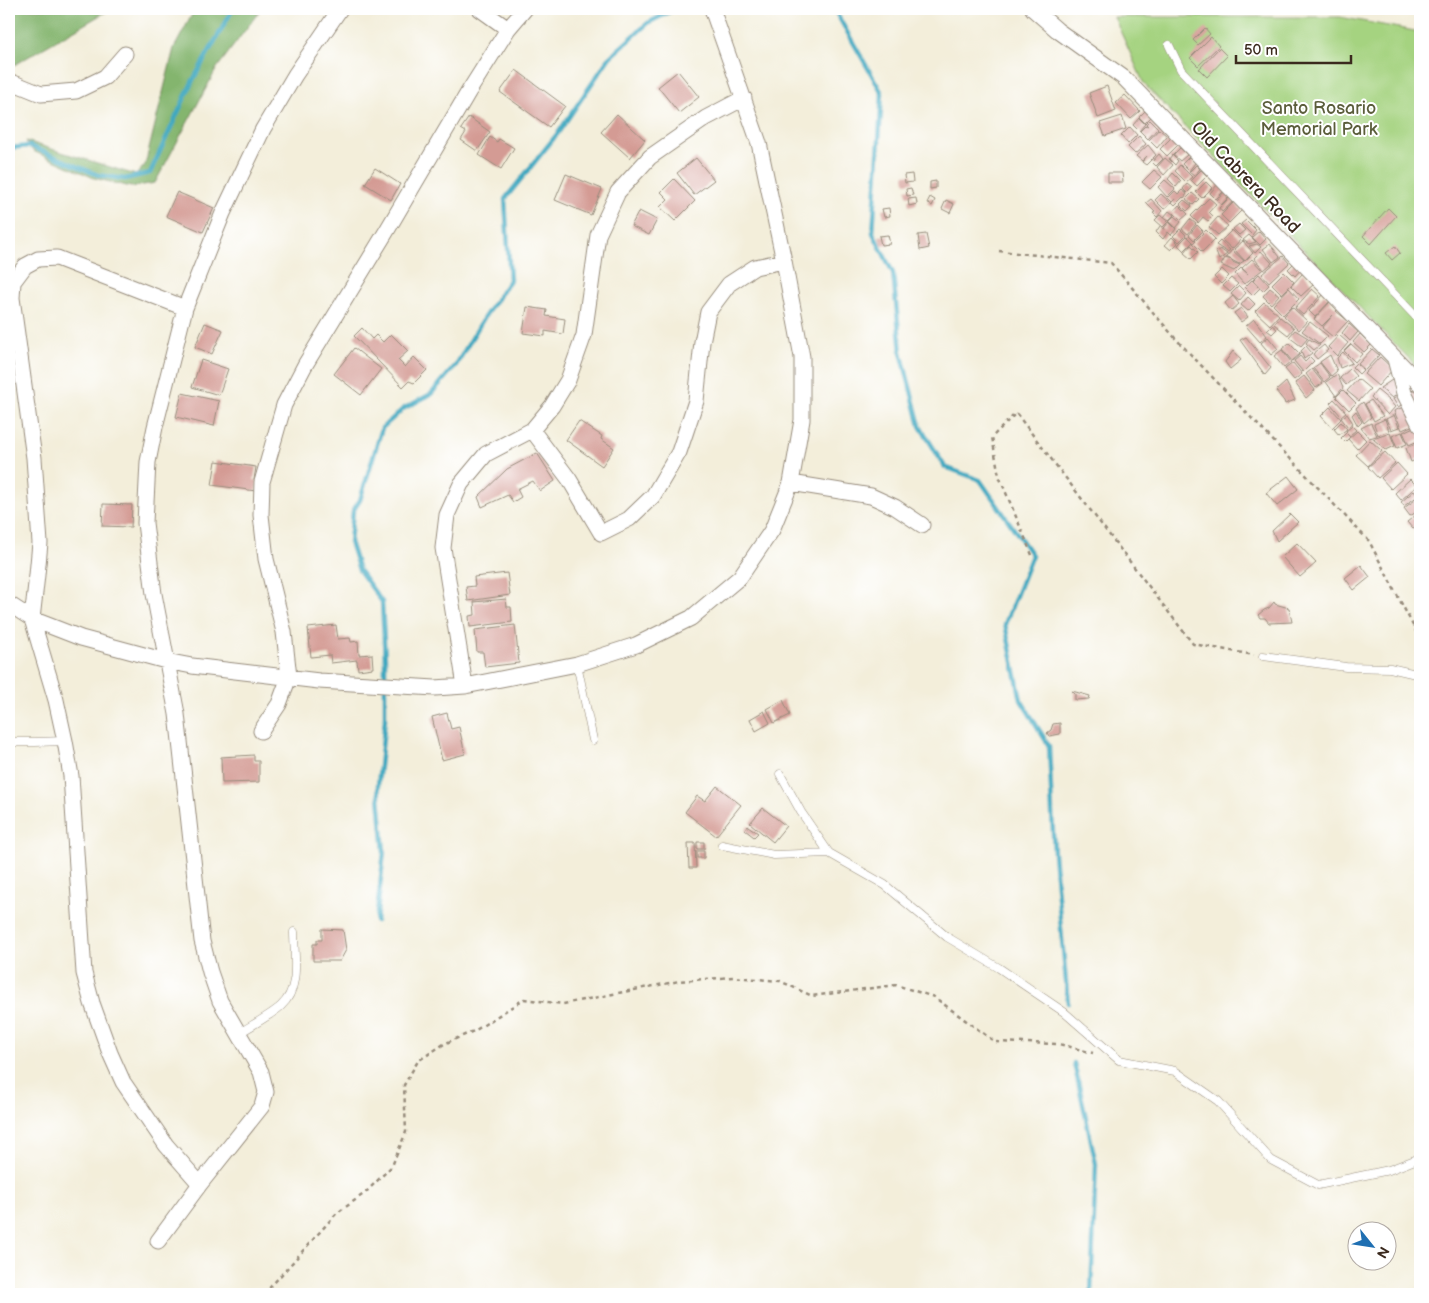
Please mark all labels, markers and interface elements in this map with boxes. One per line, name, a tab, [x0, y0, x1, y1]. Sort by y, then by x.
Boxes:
scale bar	[1236, 32, 1352, 64]
text: 50 m	[1244, 41, 1278, 60]
park label: Santo Rosario Memorial Park	[1260, 98, 1378, 140]
street label: Old Cabrera Road	[1187, 117, 1304, 238]
north arrow	[1346, 1220, 1396, 1270]
text: N	[1373, 1243, 1393, 1261]

